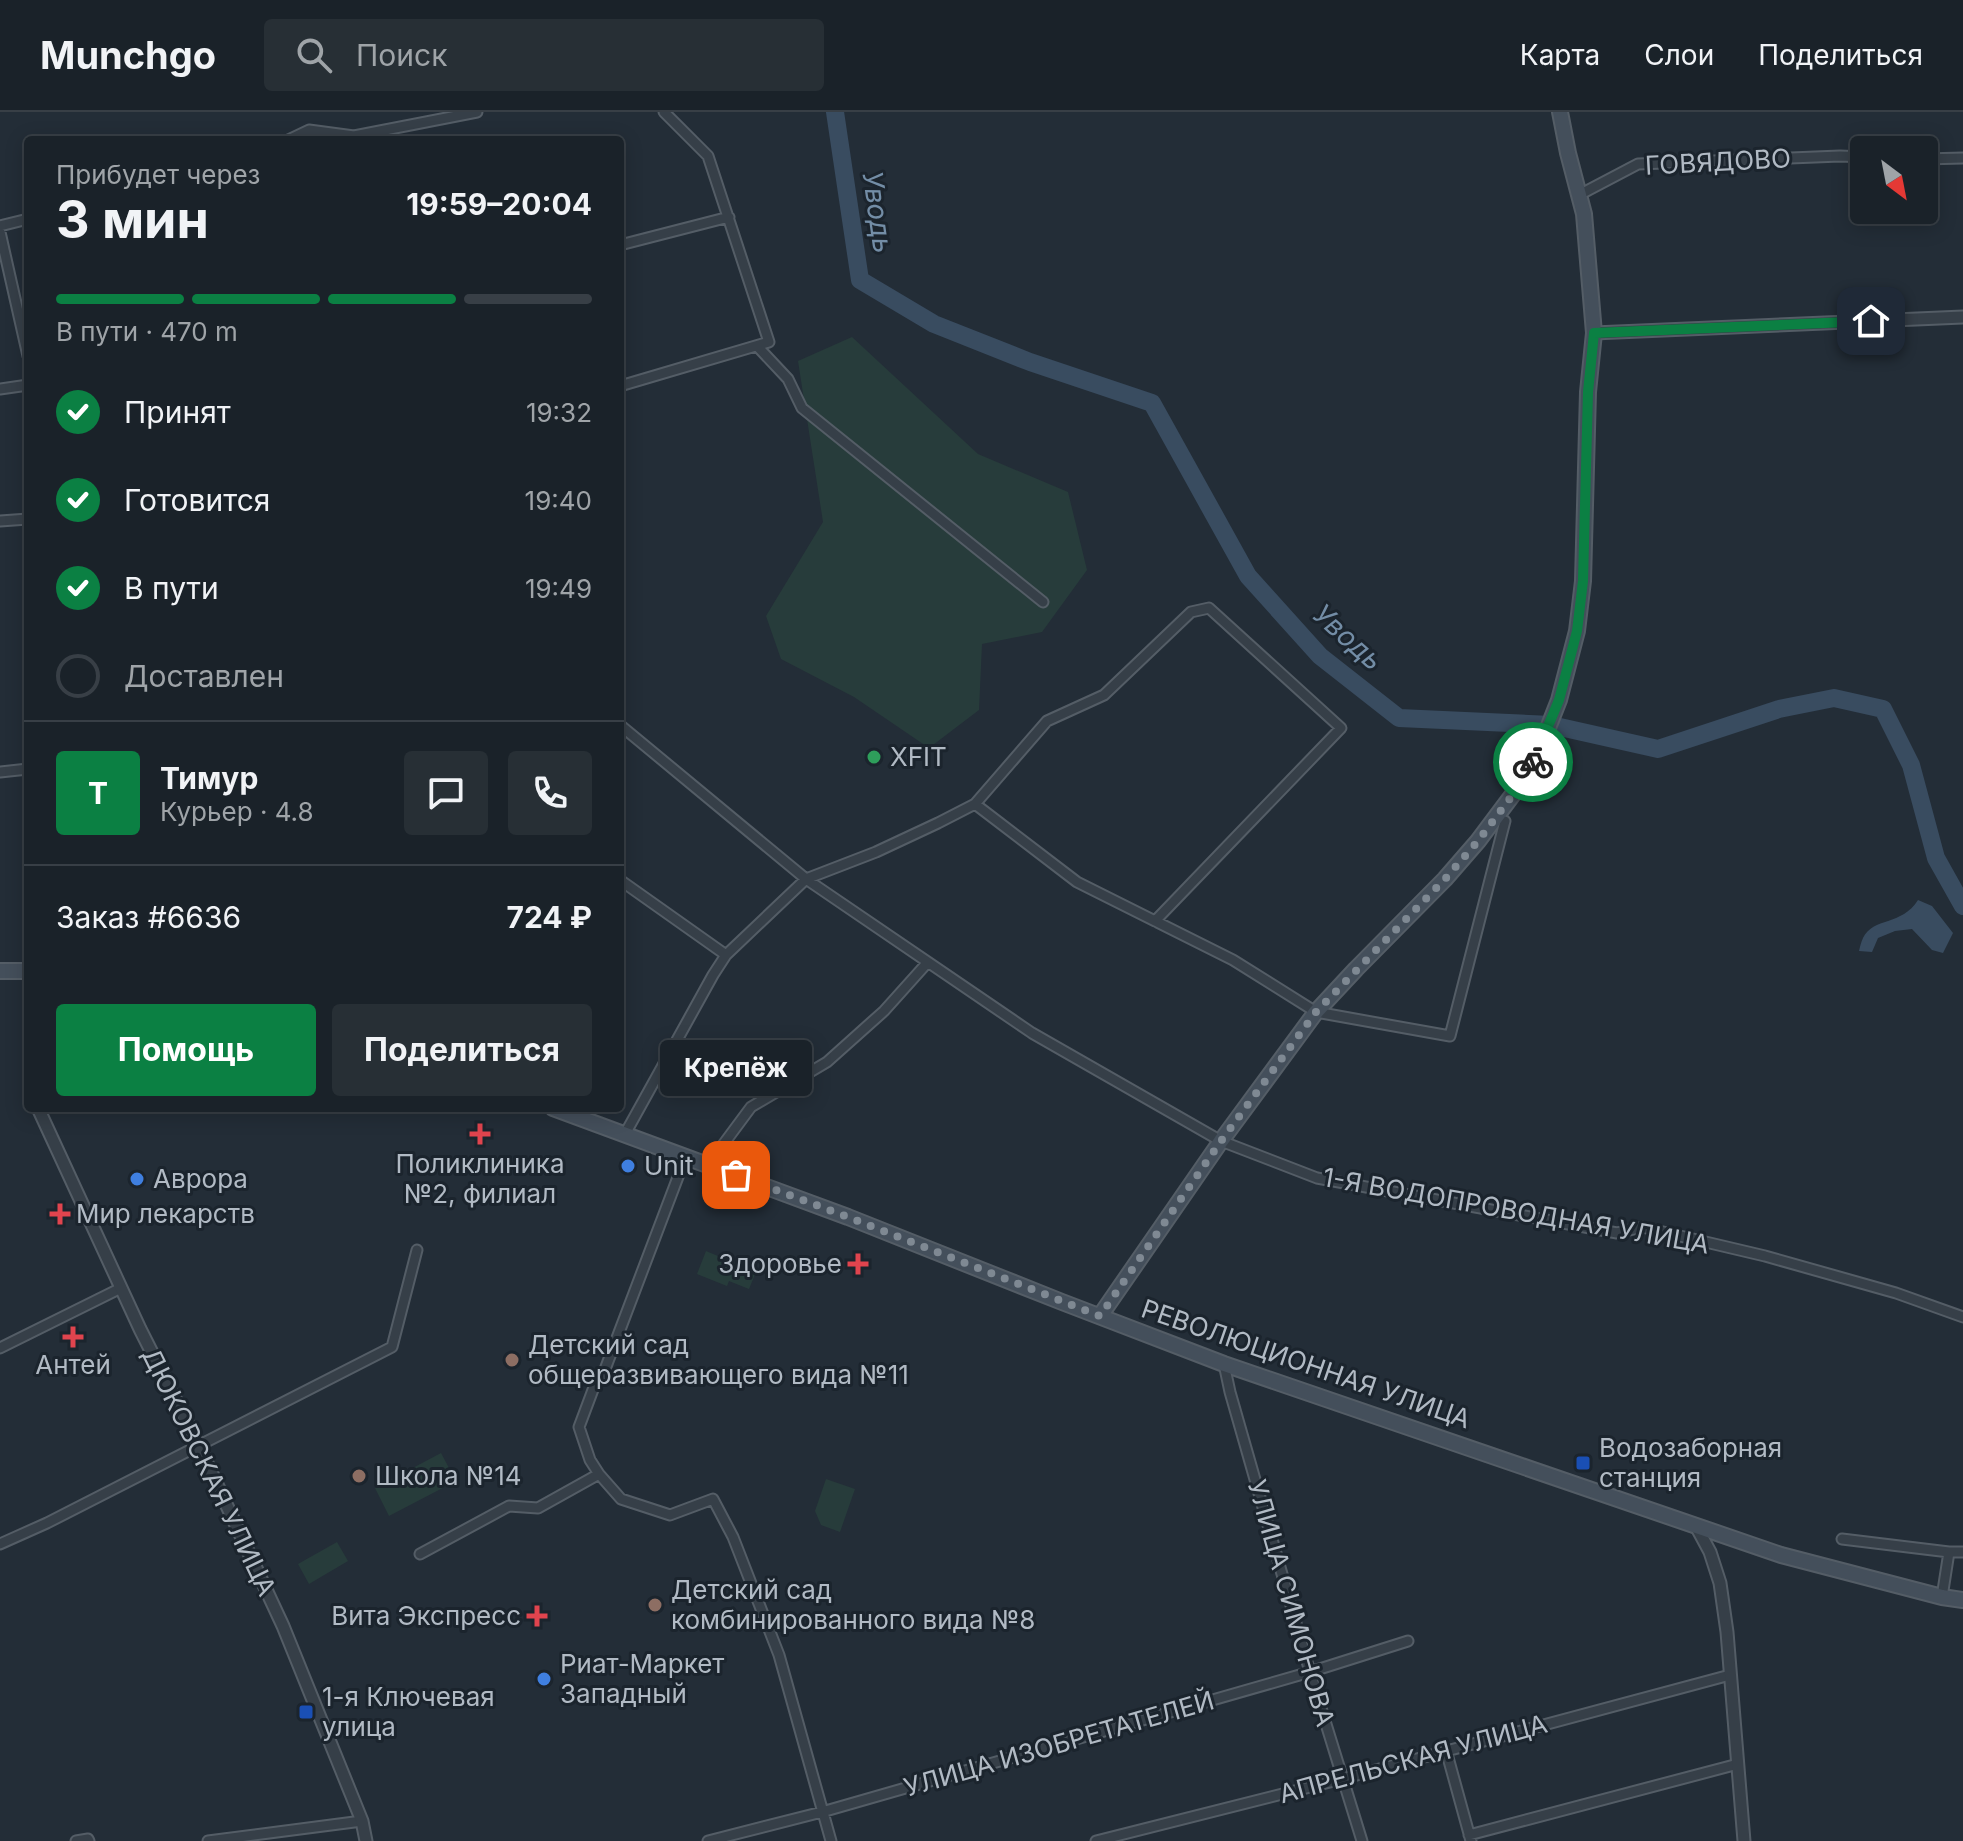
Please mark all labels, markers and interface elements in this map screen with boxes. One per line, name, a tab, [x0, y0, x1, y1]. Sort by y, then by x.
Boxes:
search box	[264, 19, 824, 91]
text: Munchgo	[40, 32, 216, 78]
icon: search	[292, 33, 336, 77]
text: Поиск	[356, 37, 447, 73]
text: Карта	[1520, 38, 1600, 72]
text: Слои	[1644, 38, 1714, 72]
text: Поделиться	[1758, 38, 1923, 72]
north arrow	[1850, 136, 1938, 224]
map controls	[1850, 136, 1938, 224]
street label: ГОВЯДОВО	[1644, 142, 1792, 181]
text: Прибудет через	[56, 159, 260, 190]
water label: Уводь	[855, 169, 901, 255]
text: 19:59–20:04	[406, 186, 592, 222]
text: 3 мин	[56, 188, 209, 251]
pin	[1837, 287, 1905, 355]
icon: home	[1849, 299, 1893, 343]
text: В пути · 470 m	[56, 316, 238, 347]
icon: check	[56, 390, 100, 434]
text: Принят	[124, 394, 231, 430]
text: 19:32	[526, 397, 592, 428]
icon: check	[56, 478, 100, 522]
text: Готовится	[124, 482, 270, 518]
text: 19:40	[525, 485, 592, 516]
icon: check	[56, 566, 100, 610]
text: В пути	[124, 570, 219, 606]
text: 19:49	[525, 573, 592, 604]
water label: Уводь	[1306, 597, 1390, 677]
text: Доставлен	[124, 658, 284, 694]
courier	[1493, 722, 1573, 802]
icon: bike	[1511, 740, 1555, 784]
place label: XFIT	[890, 741, 947, 772]
marker: XFIT	[865, 748, 883, 766]
button: chat	[404, 751, 488, 835]
button: phone	[508, 751, 592, 835]
text: Тимур	[160, 760, 258, 796]
text: Т	[88, 775, 108, 811]
text: Курьер · 4.8	[160, 796, 314, 827]
text: Заказ #6636	[56, 899, 241, 935]
text: 724 ₽	[506, 899, 592, 935]
button: Помощь	[56, 1004, 316, 1096]
button: Поделиться	[332, 1004, 592, 1096]
callout: Крепёж	[660, 1039, 812, 1095]
text: Крепёж	[684, 1052, 788, 1083]
marker: Поликлиника №2, филиал	[469, 1123, 491, 1145]
pin	[702, 1141, 770, 1209]
place label: Поликлиника №2, филиал	[395, 1148, 565, 1209]
place label: Unit	[644, 1150, 694, 1181]
icon: bag	[714, 1153, 758, 1197]
marker: Unit	[619, 1157, 637, 1175]
street label: 1-Я ВОДОПРОВОДНАЯ УЛИЦА	[1320, 1161, 1712, 1260]
place label: Аврора	[153, 1163, 248, 1194]
marker: Аврора	[128, 1170, 146, 1188]
place label: Мир лекарств	[76, 1198, 255, 1229]
marker: Мир лекарств	[51, 1205, 69, 1223]
place label: Здоровье	[718, 1248, 842, 1279]
marker: Здоровье	[849, 1255, 867, 1273]
street label: РЕВОЛЮЦИОННАЯ УЛИЦА	[1138, 1293, 1475, 1434]
marker: Антей	[64, 1328, 82, 1346]
place label: Детский сад общеразвивающего вида №11	[528, 1329, 909, 1390]
street label: ДЮКОВСКАЯ УЛИЦА	[136, 1343, 283, 1601]
place label: Антей	[35, 1349, 111, 1380]
marker: Детский сад общеразвивающего вида №11	[503, 1351, 521, 1369]
place label: Водозаборная станция	[1599, 1432, 1782, 1493]
marker: Водозаборная станция	[1574, 1454, 1592, 1472]
place label: Школа №14	[375, 1460, 522, 1491]
marker: Школа №14	[350, 1467, 368, 1485]
street label: УЛИЦА СИМОНОВА	[1241, 1476, 1342, 1730]
place label: Детский сад комбинированного вида №8	[671, 1574, 1035, 1635]
marker: Детский сад комбинированного вида №8	[646, 1596, 664, 1614]
place label: Вита Экспресс	[331, 1600, 521, 1631]
marker: Вита Экспресс	[528, 1607, 546, 1625]
place label: Риат-Маркет Западный	[560, 1648, 724, 1709]
marker: Риат-Маркет Западный	[535, 1670, 553, 1688]
place label: 1-я Ключевая улица	[322, 1681, 495, 1742]
street label: УЛИЦА ИЗОБРЕТАТЕЛЕЙ	[900, 1684, 1218, 1803]
marker: 1-я Ключевая улица	[297, 1703, 315, 1721]
street label: АПРЕЛЬСКАЯ УЛИЦА	[1275, 1708, 1550, 1809]

